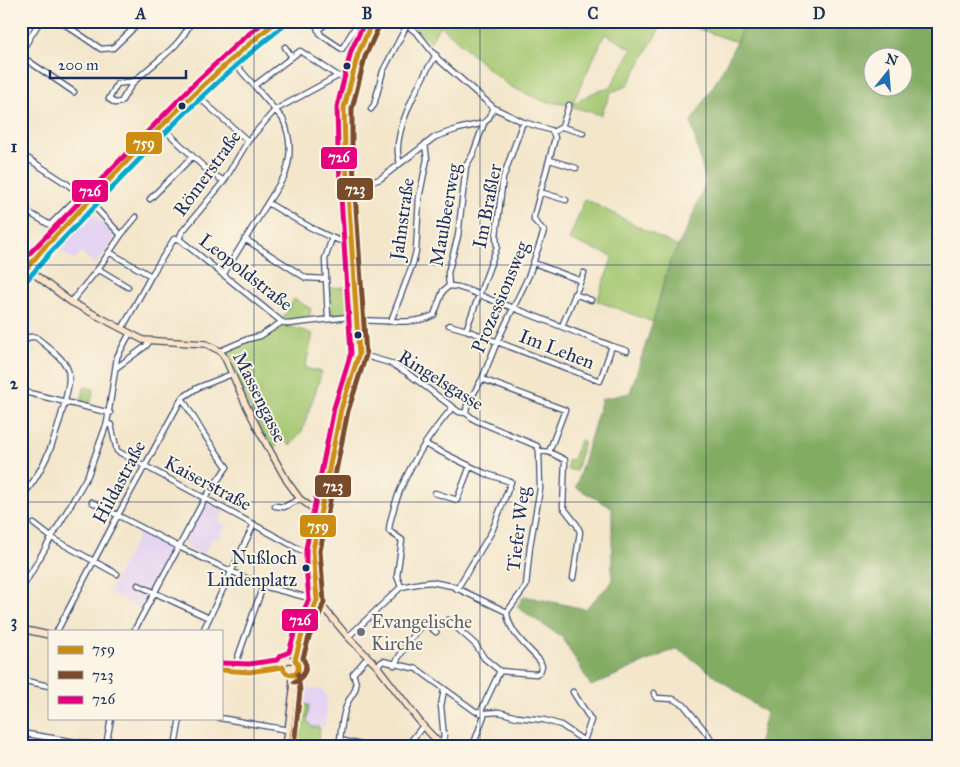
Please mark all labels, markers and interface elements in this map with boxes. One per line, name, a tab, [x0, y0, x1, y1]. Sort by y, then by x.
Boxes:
text: A	[135, 4, 147, 23]
text: B	[362, 4, 372, 23]
text: C	[588, 4, 599, 23]
text: D	[813, 4, 826, 23]
scale bar	[50, 48, 186, 80]
north arrow	[862, 48, 912, 98]
text: N	[883, 50, 900, 70]
text: 200 m	[58, 56, 99, 74]
unlabelled marker	[342, 61, 352, 71]
unlabelled marker	[177, 101, 187, 111]
street label: Römerstraße	[168, 126, 246, 220]
line badge: 759	[125, 131, 163, 155]
text: 759	[133, 135, 155, 153]
text: 1	[11, 137, 18, 156]
line badge: 726	[320, 146, 358, 170]
text: 726	[328, 149, 351, 166]
street label: Im Braßler	[468, 161, 507, 250]
street label: Maulbeerweg	[425, 162, 466, 268]
street label: Jahnstraße	[385, 176, 420, 264]
line badge: 723	[336, 177, 374, 201]
line badge: 726	[71, 179, 109, 203]
text: 723	[345, 181, 365, 199]
text: 726	[79, 183, 102, 200]
street label: Leopoldstraße	[195, 228, 297, 316]
street label: Prozessionsweg	[466, 238, 535, 357]
street label: Im Lehen	[516, 324, 598, 374]
unlabelled marker	[353, 330, 363, 340]
street label: Ringelsgasse	[394, 345, 488, 416]
street label: Massengasse	[227, 348, 292, 447]
text: 2	[10, 374, 19, 393]
street label: Hildastraße	[88, 436, 151, 528]
street label: Kaiserstraße	[161, 450, 256, 516]
line badge: 723	[314, 474, 352, 498]
text: 723	[323, 478, 343, 496]
street label: Tiefer Weg	[501, 485, 536, 573]
line badge: 759	[299, 514, 337, 538]
text: 759	[307, 518, 329, 536]
place label: Nußloch Lindenplatz	[207, 547, 297, 591]
marker: Nußloch Lindenplatz	[301, 563, 311, 573]
line badge: 726	[281, 608, 319, 632]
place label: Evangelische Kirche	[371, 610, 472, 655]
text: 3	[11, 612, 17, 632]
text: 726	[289, 612, 312, 629]
marker: Evangelische Kirche	[355, 626, 367, 638]
legend	[48, 630, 222, 720]
text: 759	[92, 640, 115, 658]
text: 723	[92, 666, 113, 684]
text: 726	[92, 690, 116, 708]

